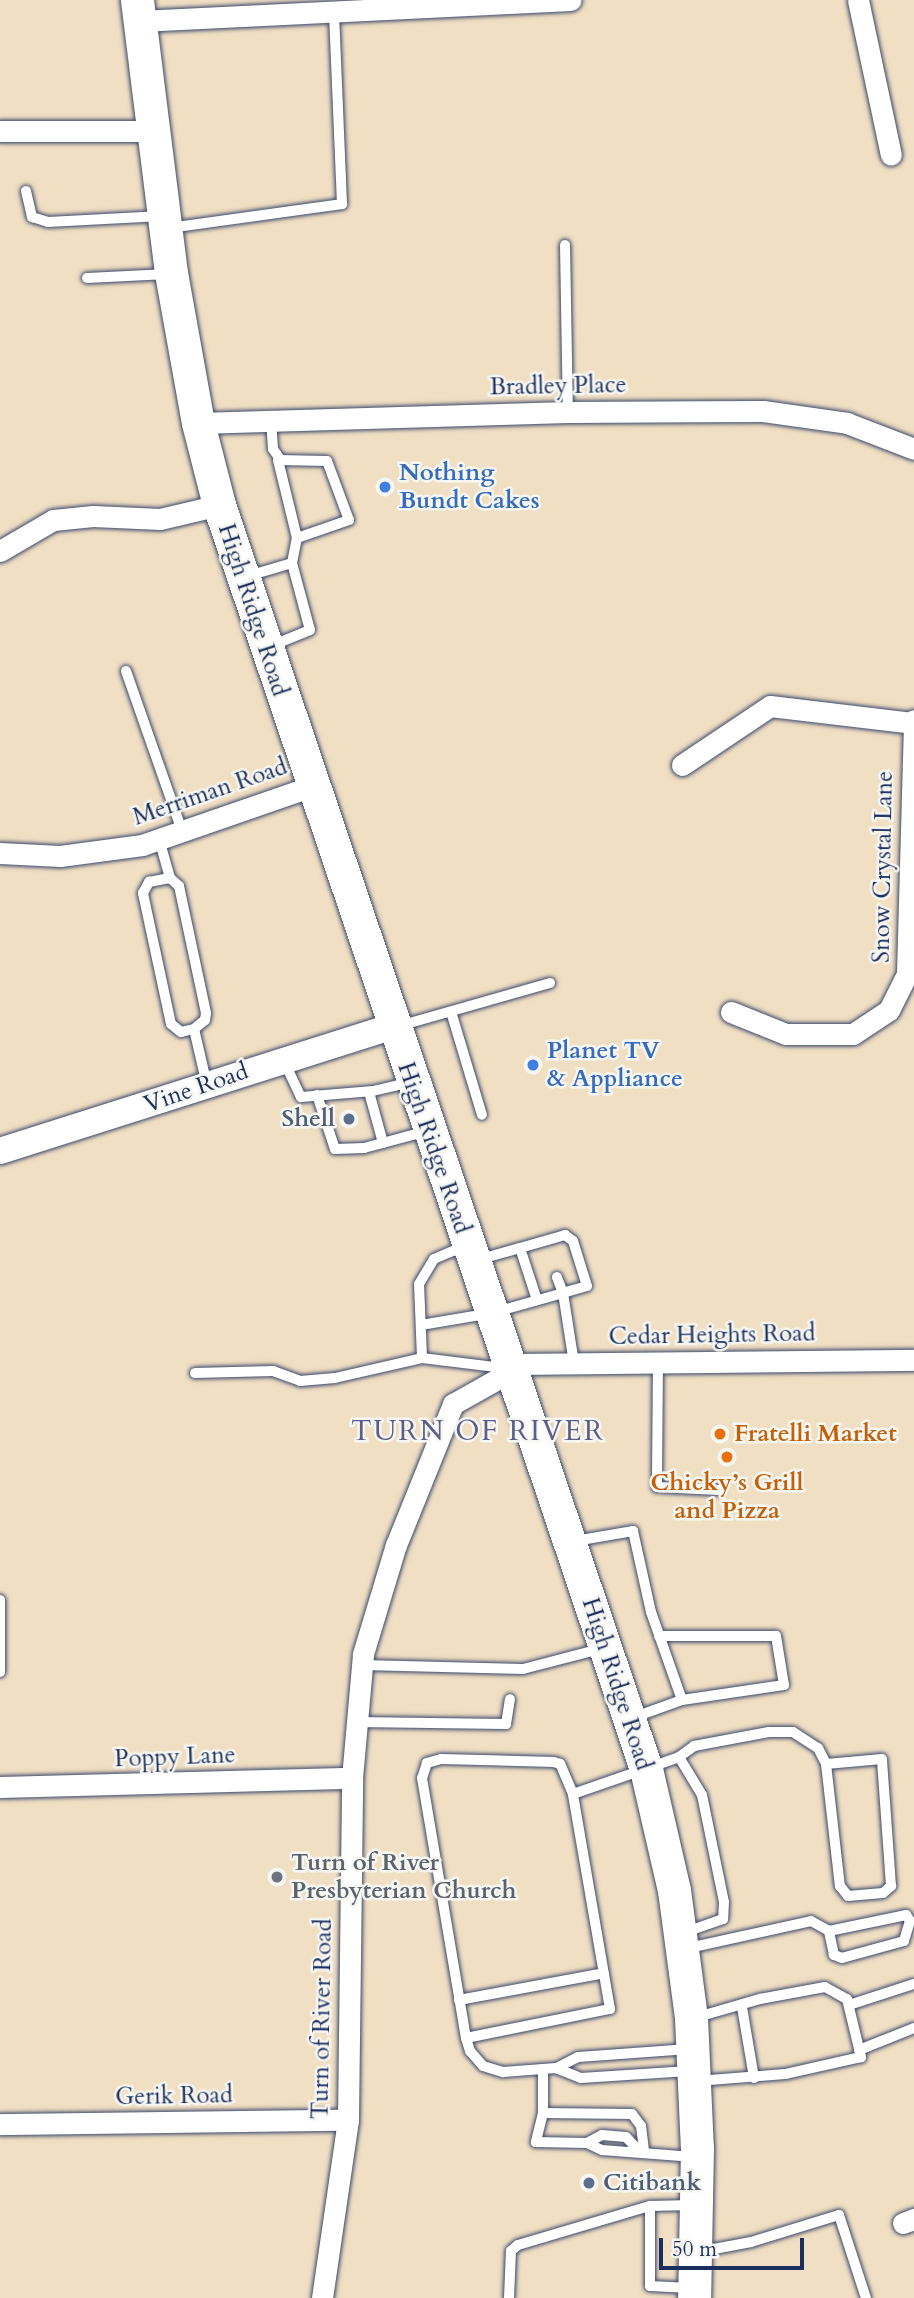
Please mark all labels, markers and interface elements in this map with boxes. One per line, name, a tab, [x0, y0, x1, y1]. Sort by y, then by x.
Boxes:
street label: Bradley Place	[489, 370, 627, 402]
place label: Nothing Bundt Cakes	[399, 459, 540, 515]
marker: Nothing Bundt Cakes	[377, 479, 393, 495]
street label: High Ridge Road	[212, 520, 294, 700]
street label: Merriman Road	[129, 752, 291, 832]
street label: Snow Crystal Lane	[867, 771, 899, 963]
place label: Planet TV & Appliance	[547, 1037, 683, 1093]
street label: Vine Road	[140, 1057, 252, 1119]
marker: Planet TV & Appliance	[525, 1057, 541, 1073]
street label: High Ridge Road	[391, 1058, 477, 1238]
place label: Shell	[281, 1105, 335, 1133]
marker: Shell	[341, 1111, 357, 1127]
street label: Cedar Heights Road	[608, 1319, 816, 1351]
district label: TURN OF RIVER	[353, 1414, 603, 1448]
place label: Fratelli Market	[734, 1420, 897, 1448]
marker: Fratelli Market	[712, 1426, 728, 1442]
marker: Chicky’s Grill and Pizza	[719, 1449, 735, 1465]
place label: Chicky’s Grill and Pizza	[651, 1469, 803, 1525]
street label: High Ridge Road	[576, 1594, 658, 1774]
street label: Poppy Lane	[114, 1740, 236, 1774]
place label: Turn of River Presbyterian Church	[291, 1849, 517, 1905]
marker: Turn of River Presbyterian Church	[269, 1869, 285, 1885]
street label: Turn of River Road	[306, 1918, 338, 2120]
street label: Gerik Road	[115, 2081, 233, 2111]
place label: Citibank	[603, 2169, 701, 2197]
marker: Citibank	[581, 2175, 597, 2191]
scale bar	[662, 2224, 807, 2268]
text: 50 m	[672, 2235, 717, 2264]

